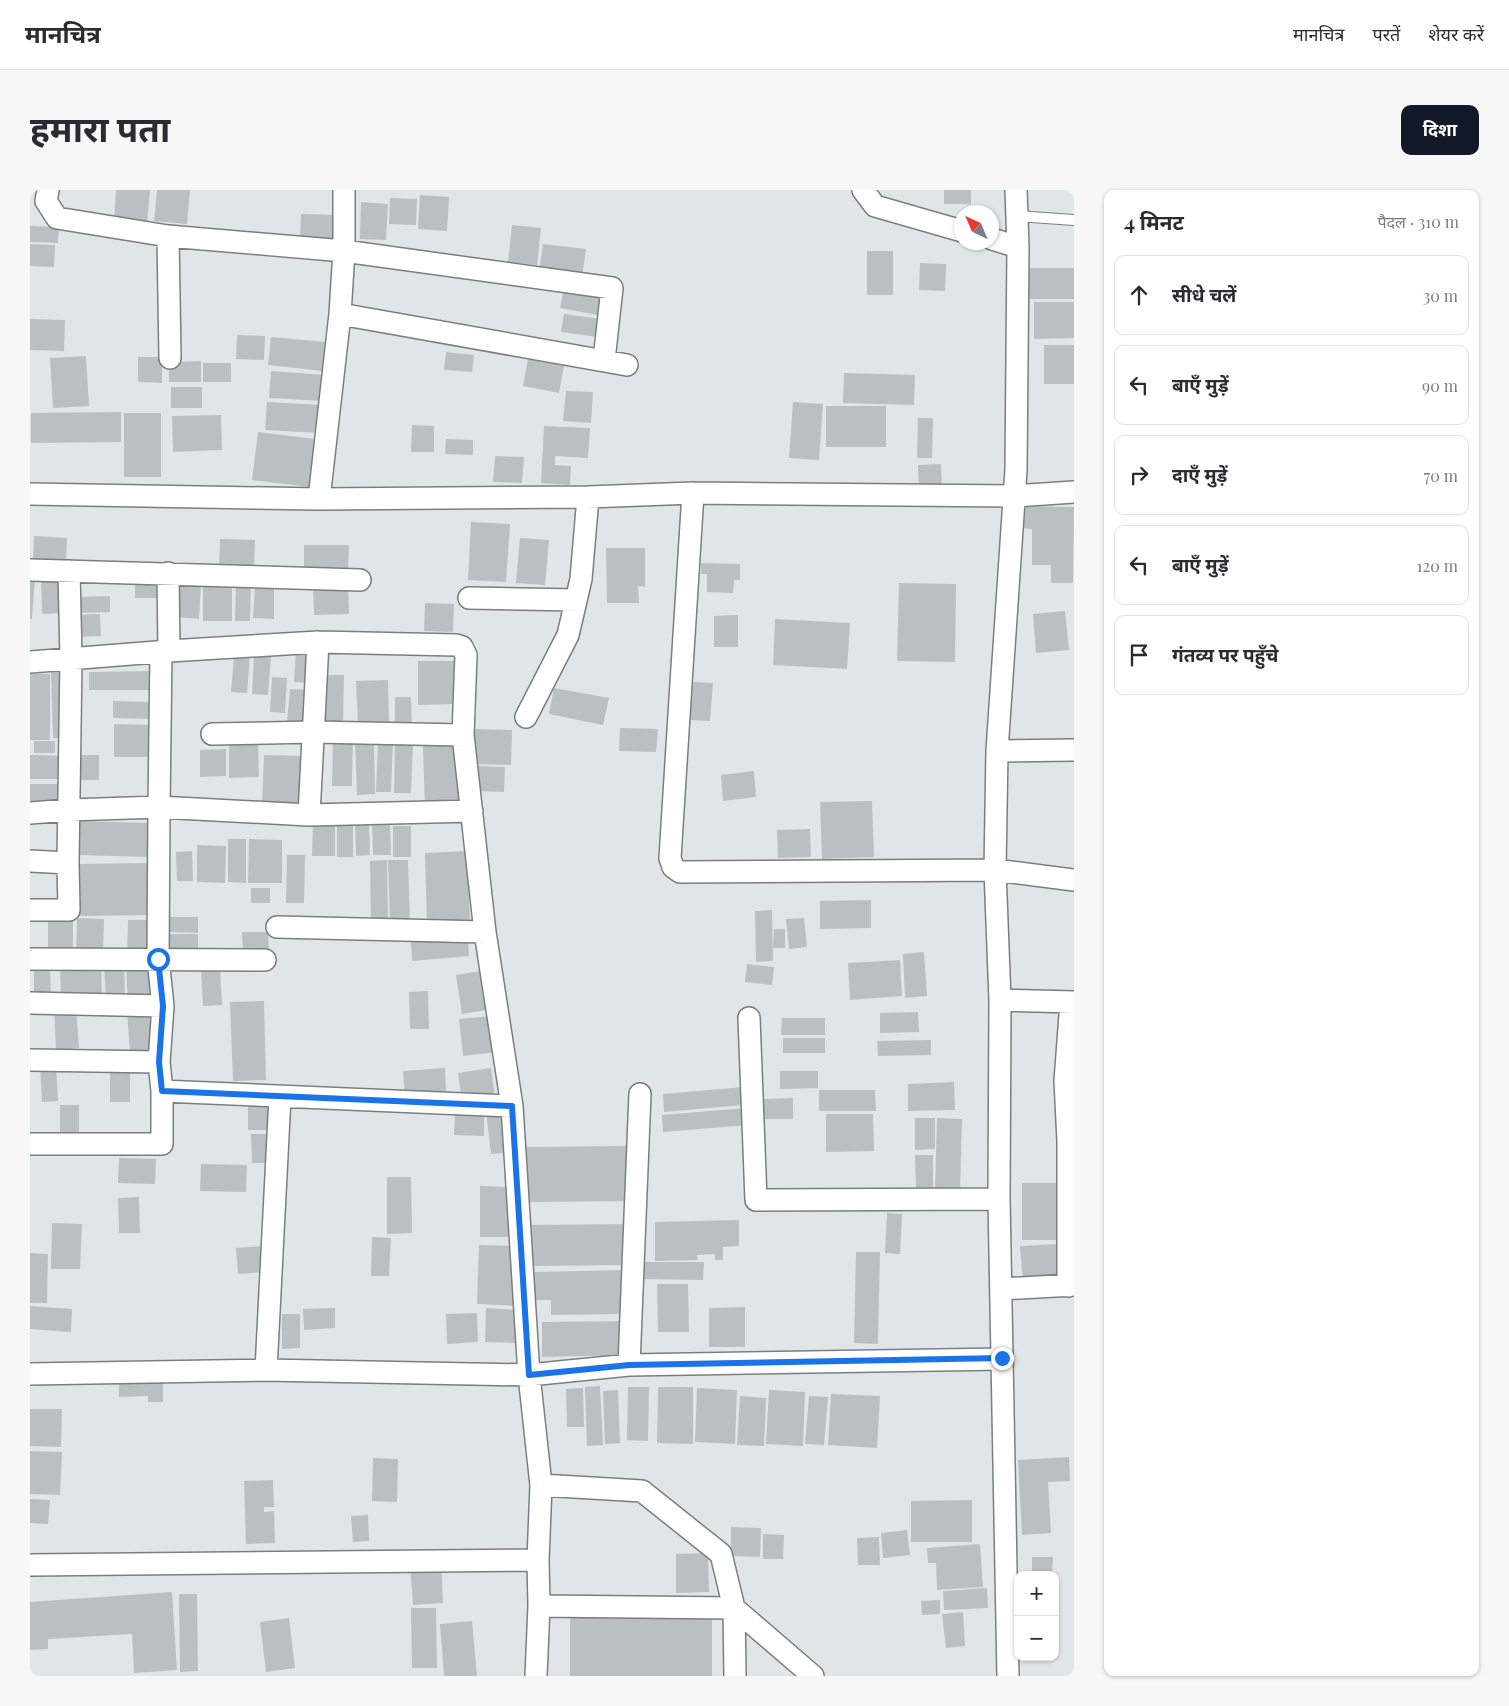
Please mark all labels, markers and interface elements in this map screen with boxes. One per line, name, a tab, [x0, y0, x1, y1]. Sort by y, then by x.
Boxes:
text: मानचित्र	[25, 17, 101, 49]
text: मानचित्र	[1293, 22, 1344, 46]
text: परतें	[1372, 22, 1400, 46]
text: शेयर करें	[1428, 22, 1484, 46]
text: हमारा पता	[30, 104, 170, 151]
button: दिशा	[1401, 105, 1479, 155]
north arrow	[954, 205, 999, 250]
text: 4 मिनट	[1124, 207, 1184, 235]
text: पैदल · 310 m	[1377, 211, 1459, 232]
icon: ahead	[1125, 281, 1153, 309]
text: सीधे चलें	[1172, 281, 1236, 307]
text: 30 m	[1423, 285, 1458, 306]
icon: left	[1125, 371, 1153, 399]
text: बाएँ मुड़ें	[1172, 371, 1229, 397]
text: 90 m	[1422, 375, 1458, 396]
icon: right	[1125, 461, 1153, 489]
text: दाएँ मुड़ें	[1172, 461, 1227, 487]
text: 70 m	[1424, 465, 1458, 486]
icon: left	[1125, 551, 1153, 579]
text: बाएँ मुड़ें	[1172, 551, 1229, 577]
text: 120 m	[1417, 555, 1458, 576]
icon: arrive	[1125, 641, 1153, 669]
text: गंतव्य पर पहुँचे	[1172, 641, 1279, 667]
route start	[147, 948, 170, 971]
route end	[991, 1347, 1014, 1370]
map controls	[1014, 1571, 1059, 1661]
button: +	[1014, 1571, 1059, 1616]
button: −	[1014, 1616, 1059, 1661]

